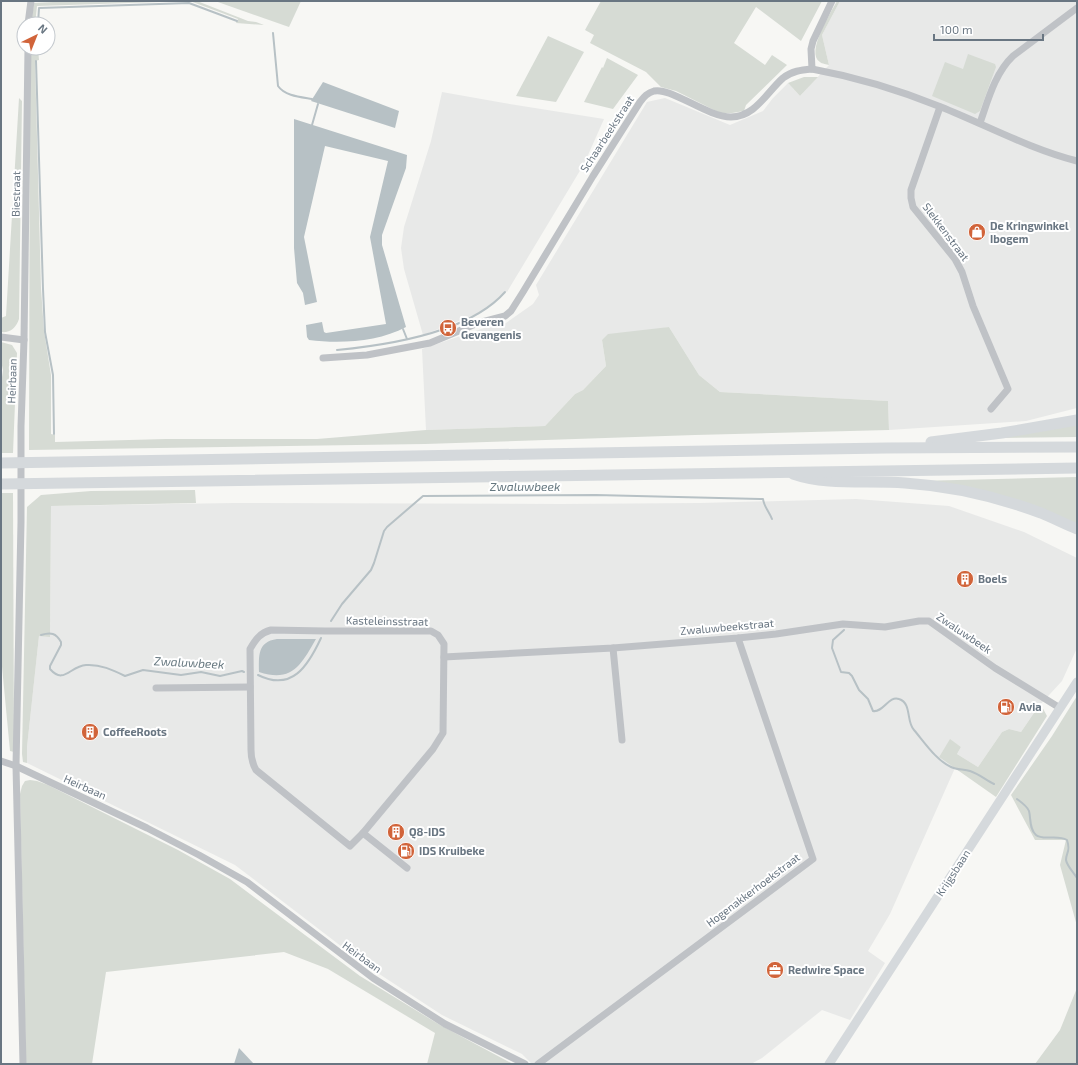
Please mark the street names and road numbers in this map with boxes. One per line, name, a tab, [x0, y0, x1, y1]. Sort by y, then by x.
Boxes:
street label: Schaarbeekstraat	[577, 93, 636, 174]
street label: Biestraat	[9, 171, 22, 217]
street label: Slekkenstraat	[920, 200, 972, 263]
street label: Heirbaan	[4, 358, 19, 404]
street label: Zwaluwbeek	[934, 609, 995, 656]
street label: Kasteleinsstraat	[346, 613, 428, 628]
street label: Zwaluwbeekstraat	[680, 616, 774, 637]
street label: Heirbaan	[62, 771, 108, 802]
street label: Krijgsbaan	[933, 847, 973, 899]
street label: Hogenakkerhoekstraat	[703, 850, 802, 929]
street label: Heirbaan	[340, 938, 384, 975]

